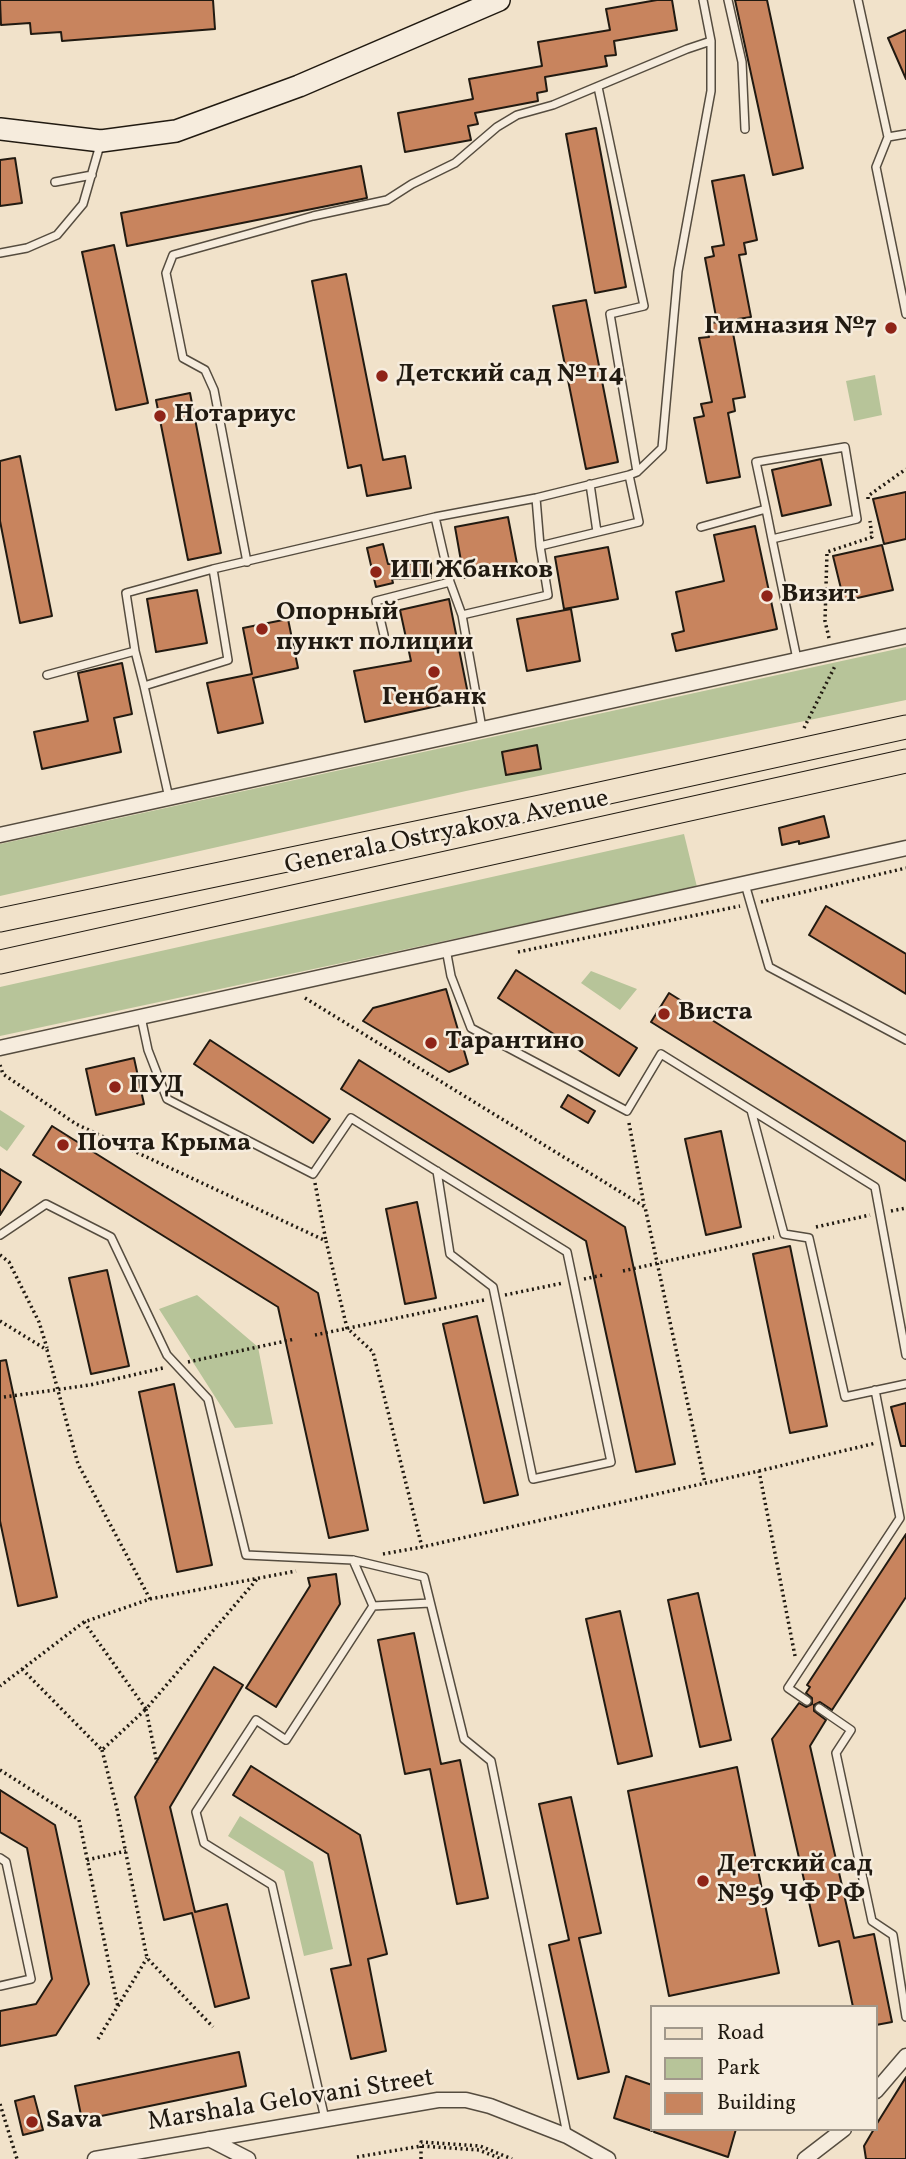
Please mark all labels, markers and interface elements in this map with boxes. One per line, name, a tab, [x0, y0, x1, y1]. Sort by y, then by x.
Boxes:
place label: Гимназия №7	[704, 312, 877, 344]
marker: Гимназия №7	[883, 320, 899, 336]
place label: Детский сад №114	[396, 360, 624, 392]
marker: Детский сад №114	[374, 368, 390, 384]
place label: Нотариус	[174, 400, 296, 432]
marker: Нотариус	[152, 408, 168, 424]
place label: ИП Жбанков	[390, 556, 553, 588]
marker: ИП Жбанков	[368, 564, 384, 580]
place label: Визит	[781, 580, 858, 612]
marker: Визит	[759, 588, 775, 604]
place label: Опорный пункт полиции	[276, 598, 473, 660]
marker: Опорный пункт полиции	[254, 621, 270, 637]
marker: Генбанк	[426, 664, 442, 680]
place label: Генбанк	[382, 683, 486, 715]
street label: Generala Ostryakova Avenue	[282, 784, 612, 884]
place label: Виста	[678, 998, 753, 1030]
marker: Виста	[656, 1006, 672, 1022]
place label: Тарантино	[445, 1027, 584, 1059]
marker: Тарантино	[423, 1035, 439, 1051]
place label: ПУД	[129, 1071, 184, 1103]
marker: ПУД	[107, 1079, 123, 1095]
place label: Почта Крыма	[77, 1129, 251, 1161]
marker: Почта Крыма	[55, 1137, 71, 1153]
place label: Детский сад №59 ЧФ РФ	[717, 1850, 873, 1912]
marker: Детский сад №59 ЧФ РФ	[695, 1873, 711, 1889]
legend	[650, 2005, 878, 2131]
text: Road	[717, 2019, 764, 2048]
text: Park	[717, 2054, 760, 2083]
street label: Marshala Gelovani Street	[146, 2064, 436, 2140]
text: Building	[717, 2089, 796, 2118]
place label: Sava	[46, 2106, 102, 2138]
marker: Sava	[24, 2114, 40, 2130]

